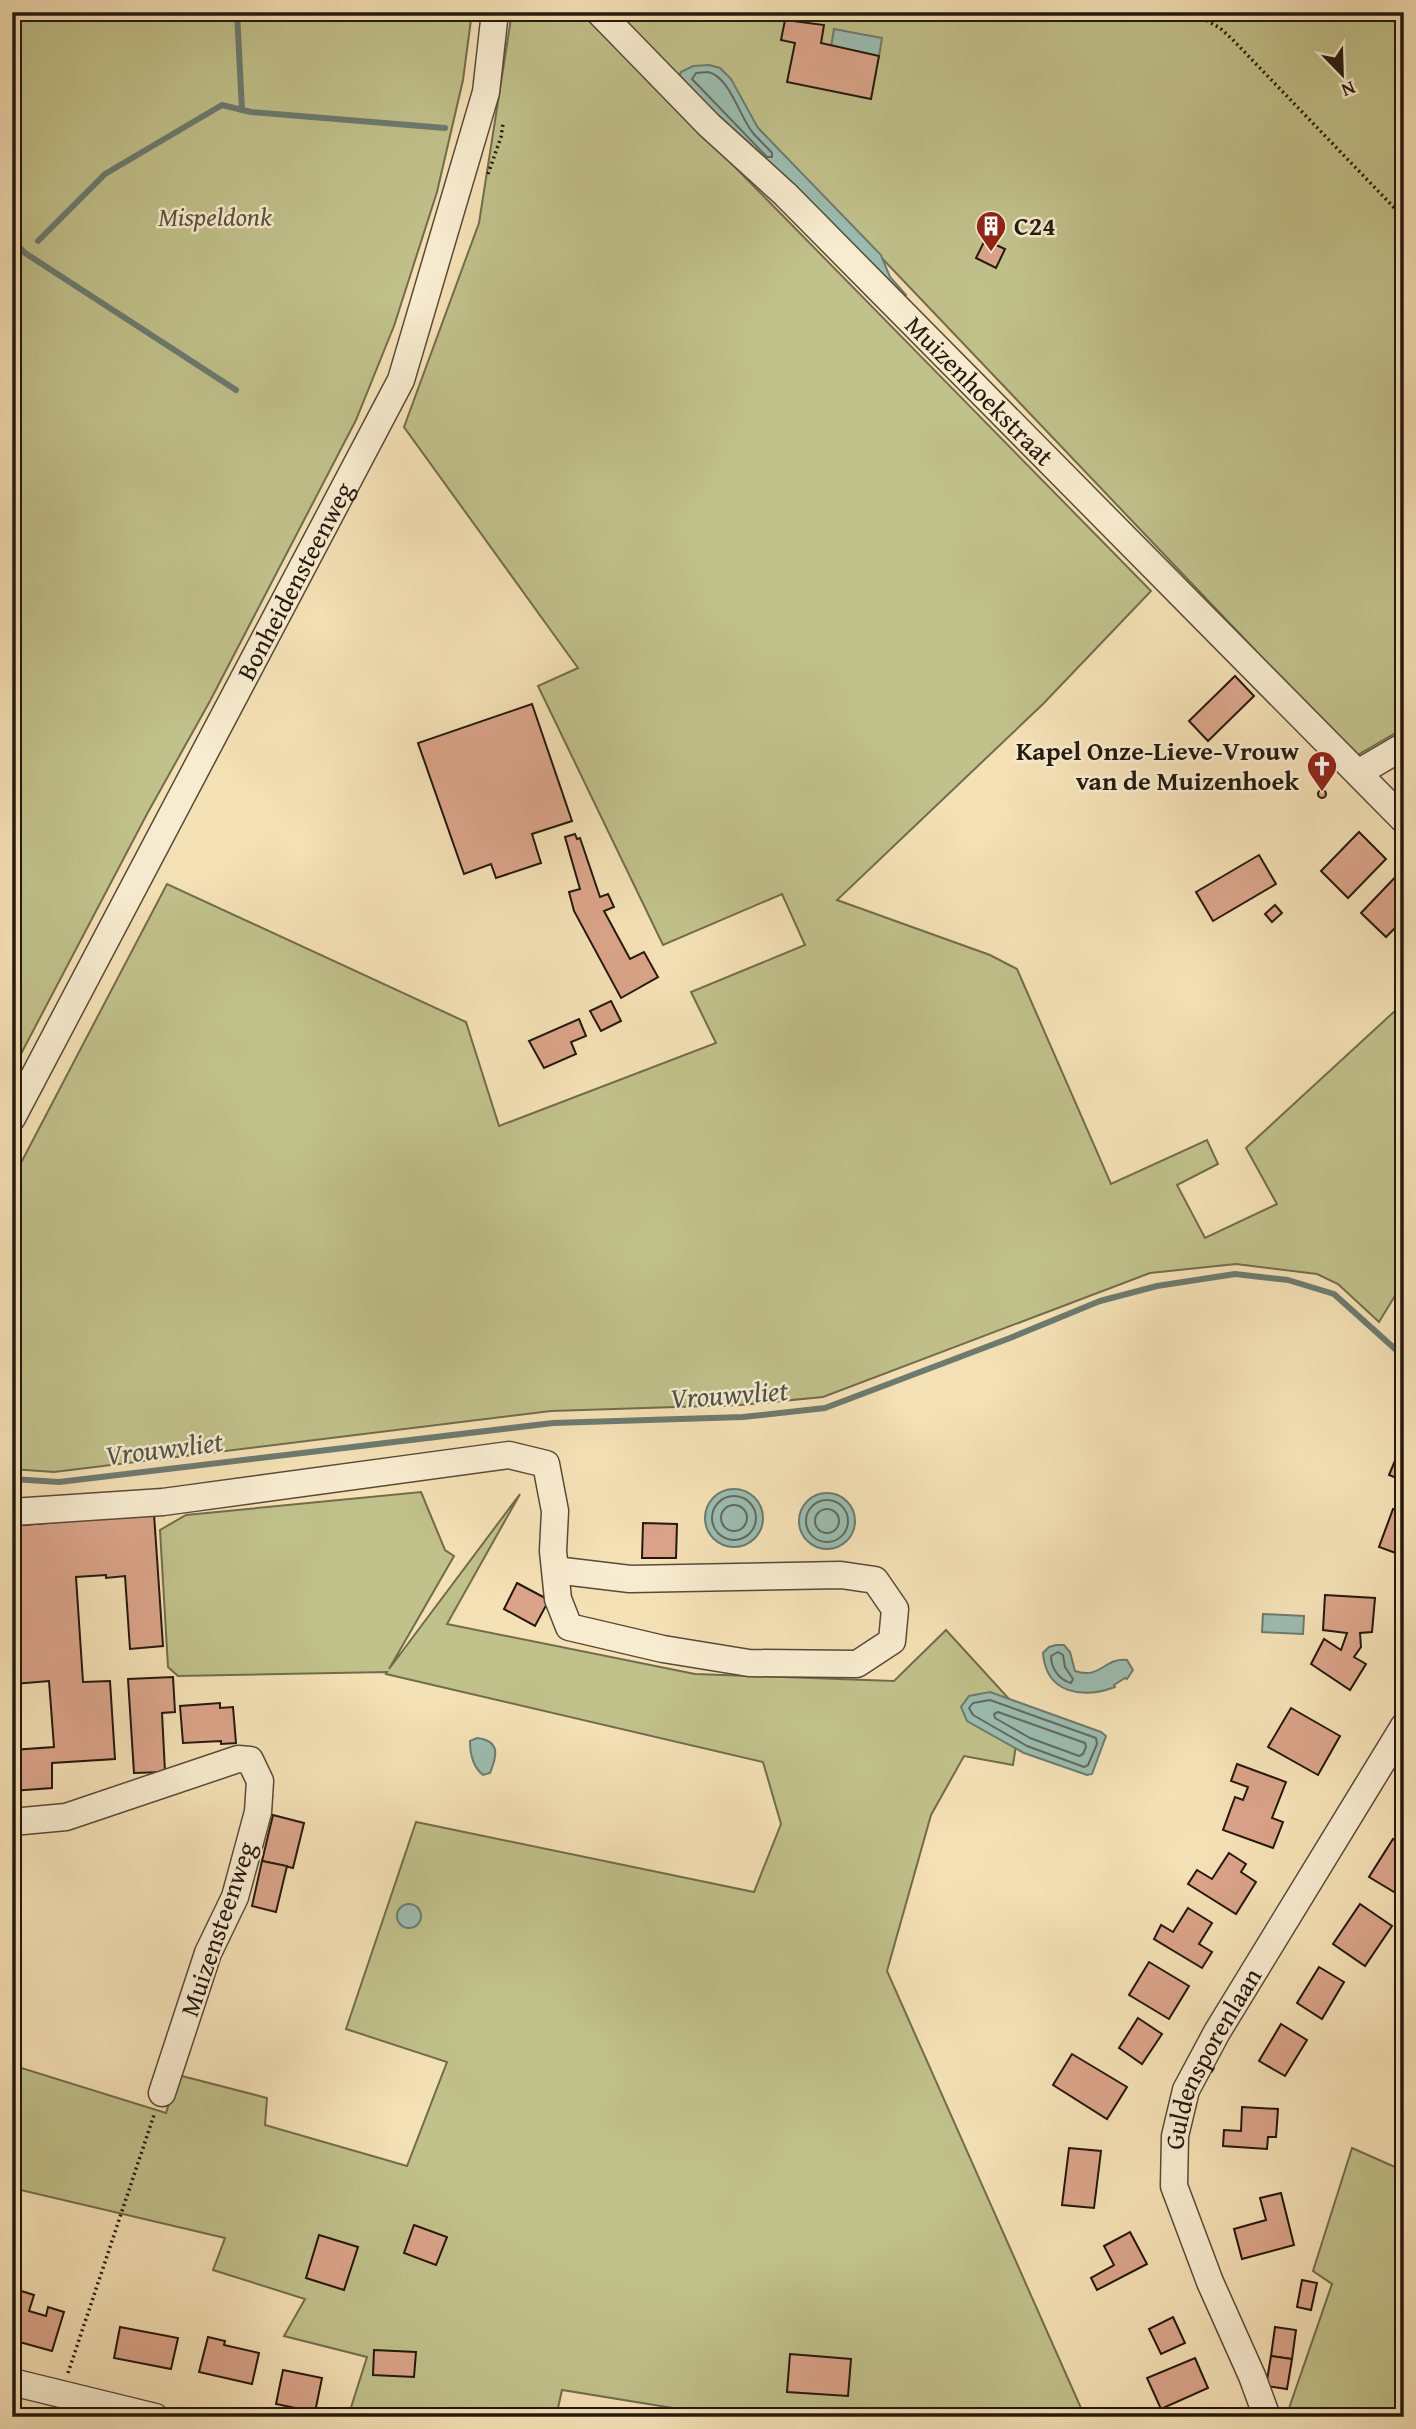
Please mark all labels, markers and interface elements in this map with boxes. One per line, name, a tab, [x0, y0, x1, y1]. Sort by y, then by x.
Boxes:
north arrow	[1308, 38, 1378, 108]
text: N	[1337, 74, 1360, 105]
park label: Mispeldonk	[158, 197, 272, 236]
place label: C24	[1014, 206, 1056, 245]
building icon: C24	[974, 209, 1008, 253]
street label: Muizenhoekstraat	[896, 306, 1063, 474]
street label: Bonheidensteenweg	[226, 475, 363, 687]
place label: Kapel Onze-Lieve-Vrouw van de Muizenhoek	[1016, 731, 1299, 800]
church icon: Kapel Onze-Lieve-Vrouw van de Muizenhoek	[1305, 749, 1339, 793]
water label: Vrouwvliet	[669, 1369, 791, 1418]
water label: Vrouwvliet	[103, 1420, 226, 1475]
street label: Muizensteenweg	[169, 1836, 266, 2021]
street label: Guldensporenlaan	[1155, 1960, 1271, 2150]

